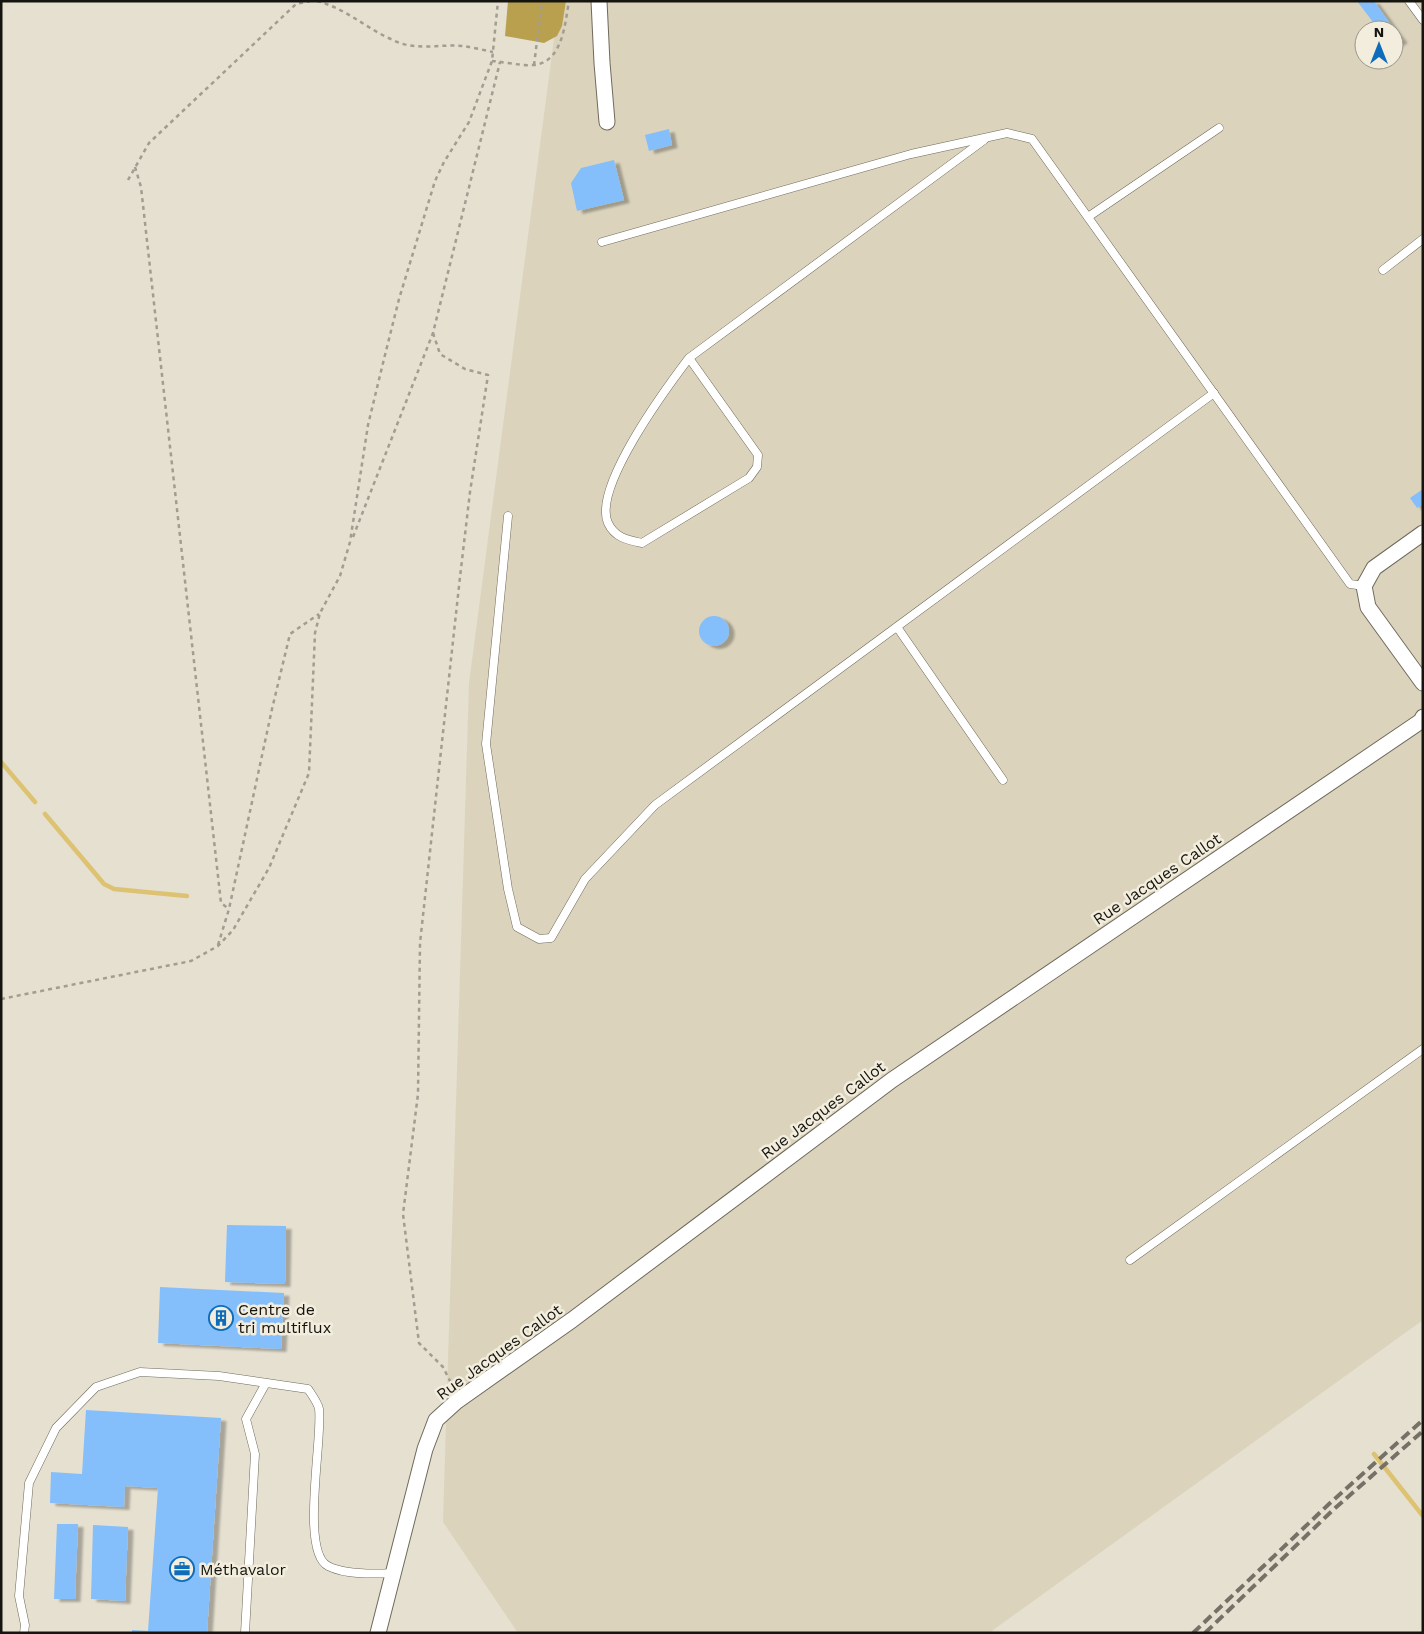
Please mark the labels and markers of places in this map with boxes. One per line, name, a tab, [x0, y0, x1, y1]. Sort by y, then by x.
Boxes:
place label: Centre de tri multiflux	[238, 1300, 331, 1337]
building icon: Centre de tri multiflux	[208, 1305, 234, 1331]
office icon: Méthavalor	[169, 1556, 195, 1582]
place label: Méthavalor	[200, 1560, 287, 1579]

